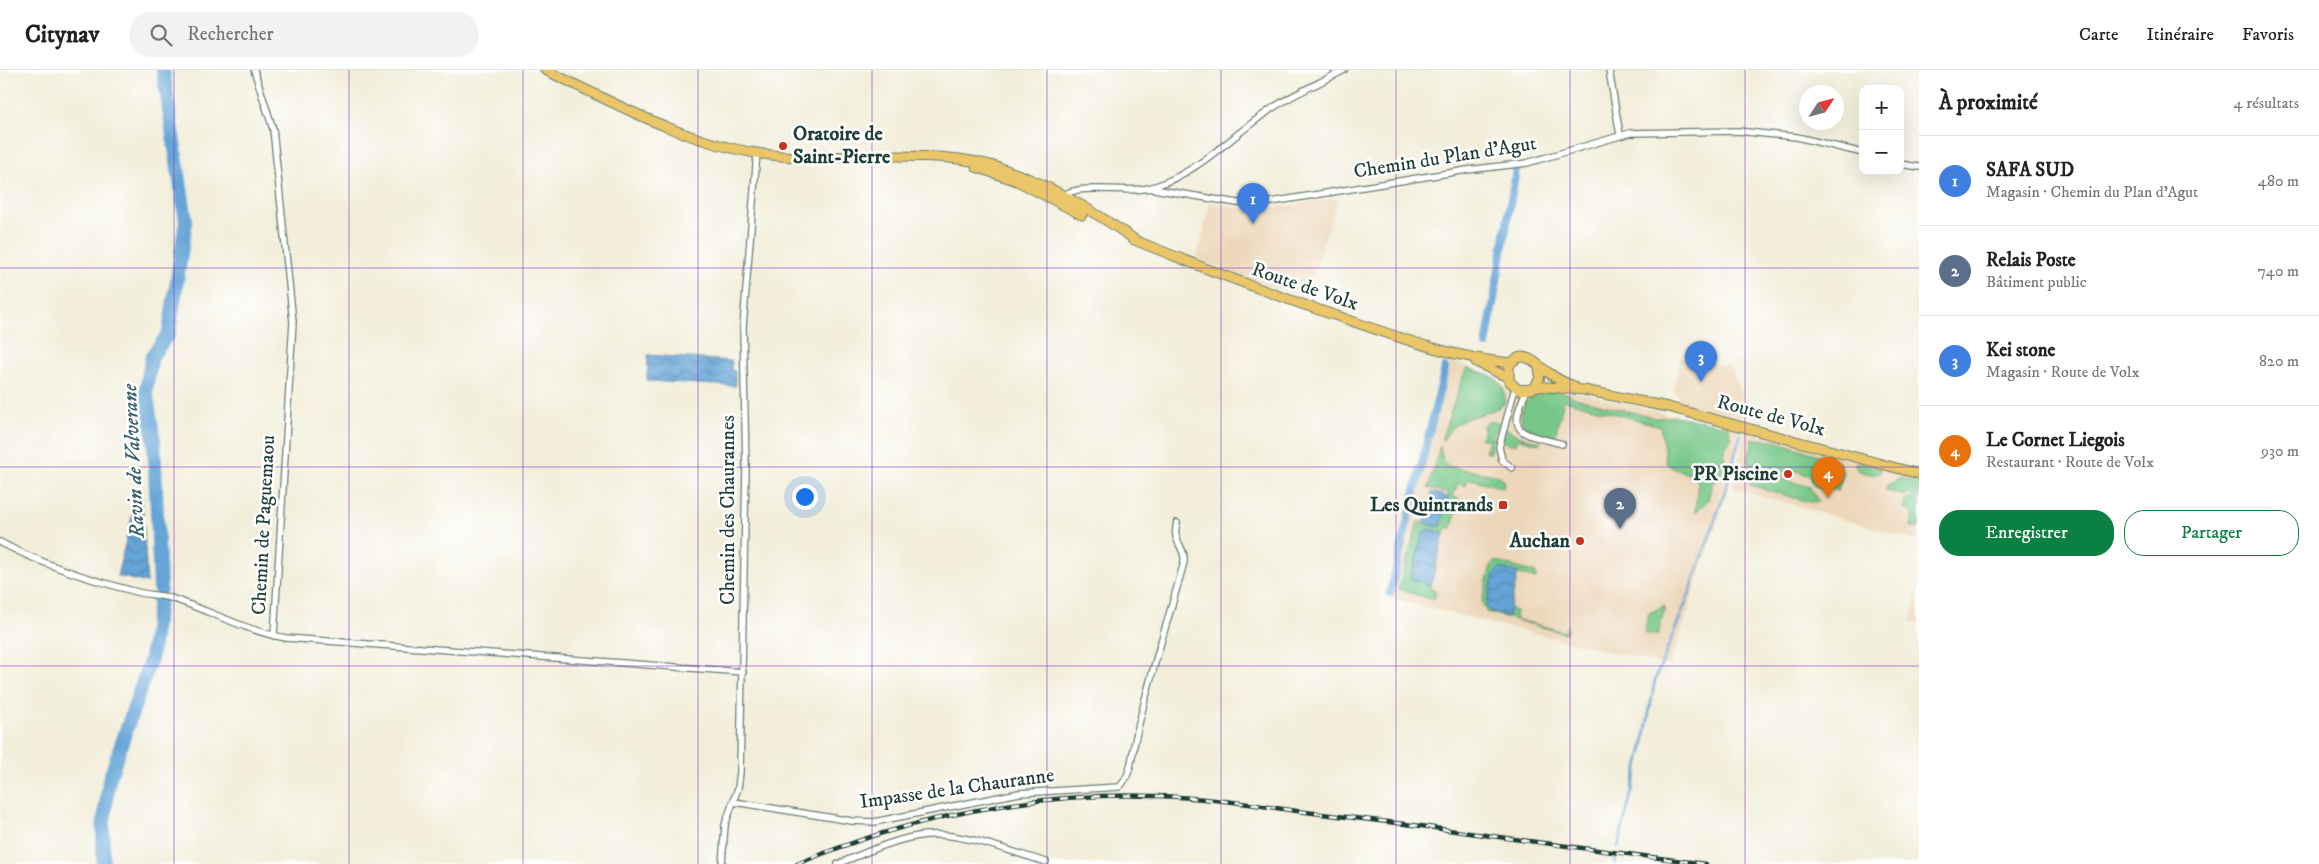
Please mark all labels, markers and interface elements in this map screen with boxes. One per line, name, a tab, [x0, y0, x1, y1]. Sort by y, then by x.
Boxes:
search box	[129, 12, 479, 57]
text: Citynav	[25, 20, 99, 50]
icon: search	[147, 21, 175, 49]
text: Rechercher	[187, 23, 274, 46]
text: Carte	[2079, 24, 2119, 46]
text: Itinéraire	[2147, 24, 2214, 46]
text: Favoris	[2242, 24, 2294, 46]
north arrow	[1799, 85, 1844, 130]
map controls	[1859, 85, 1904, 175]
button: +	[1859, 85, 1904, 130]
text: À proximité	[1939, 90, 2038, 116]
text: 4 résultats	[2234, 93, 2299, 113]
place label: Oratoire de Saint-Pierre	[793, 122, 891, 170]
button: −	[1859, 130, 1904, 175]
street label: Chemin du Plan d'Agut	[1352, 131, 1538, 185]
marker: Oratoire de Saint-Pierre	[777, 140, 789, 152]
text: SAFA SUD	[1986, 159, 2074, 182]
text: 1	[1952, 171, 1958, 191]
text: 480 m	[2258, 171, 2299, 191]
text: Magasin · Chemin du Plan d'Agut	[1986, 182, 2198, 202]
pin: 1	[1237, 183, 1269, 224]
text: Relais Poste	[1986, 249, 2076, 272]
street label: Route de Volx	[1248, 257, 1362, 317]
text: 2	[1951, 261, 1959, 281]
text: 740 m	[2258, 261, 2299, 281]
text: Bâtiment public	[1986, 272, 2087, 292]
text: Kei stone	[1986, 339, 2055, 362]
pin: 3	[1685, 341, 1717, 382]
text: 3	[1952, 351, 1958, 371]
text: 820 m	[2259, 351, 2299, 371]
text: Magasin · Route de Volx	[1986, 362, 2140, 382]
water label: Ravin de Valverane	[117, 382, 151, 540]
street label: Route de Volx	[1714, 390, 1828, 443]
street label: Chemin des Chaurannes	[716, 415, 741, 605]
text: Le Cornet Liegois	[1986, 429, 2125, 452]
street label: Chemin de Paguemaou	[247, 434, 281, 616]
text: 4	[1950, 441, 1960, 461]
text: 930 m	[2261, 441, 2299, 461]
text: Restaurant · Route de Volx	[1986, 452, 2154, 472]
pin: 4	[1812, 457, 1844, 498]
place label: PR Piscine	[1693, 462, 1779, 487]
marker: PR Piscine	[1782, 468, 1794, 480]
your location	[792, 484, 818, 510]
pin: 2	[1604, 488, 1636, 529]
place label: Les Quintrands	[1370, 493, 1493, 518]
marker: Les Quintrands	[1497, 499, 1509, 511]
button: Enregistrer	[1939, 510, 2114, 556]
button: Partager	[2124, 510, 2299, 556]
place label: Auchan	[1509, 529, 1571, 554]
marker: Auchan	[1574, 535, 1586, 547]
street label: Impasse de la Chauranne	[858, 763, 1056, 815]

